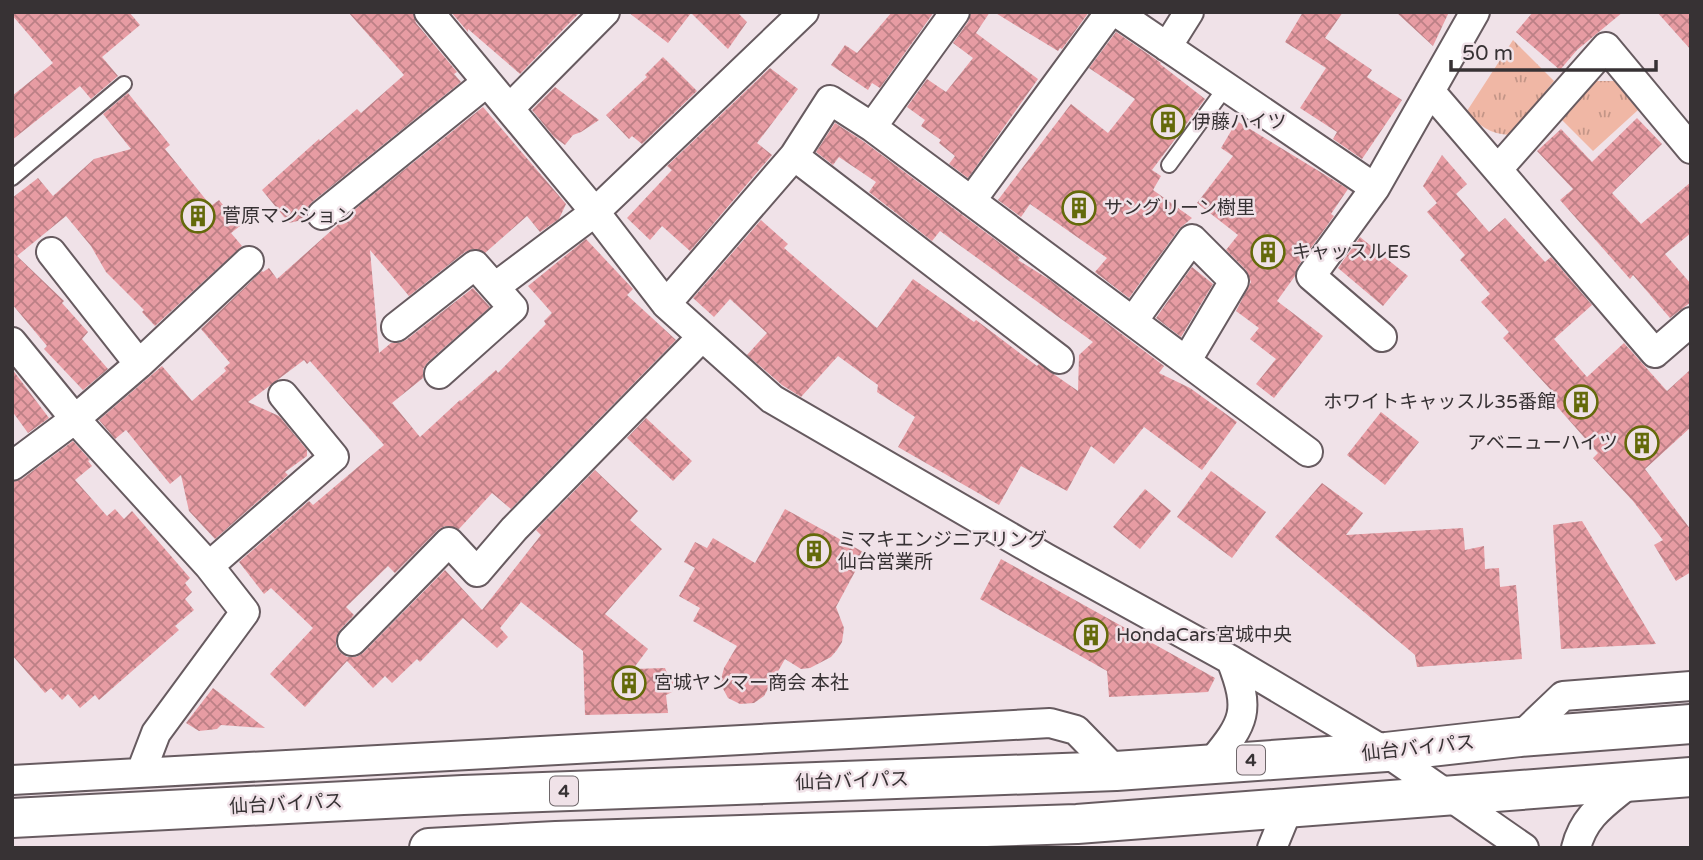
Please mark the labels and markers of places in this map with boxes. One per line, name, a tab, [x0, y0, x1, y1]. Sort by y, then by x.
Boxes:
building icon: 伊藤ハイツ	[1149, 103, 1187, 141]
place label: 伊藤ハイツ	[1192, 111, 1287, 133]
building icon: サングリーン樹里	[1060, 189, 1098, 227]
building icon: 菅原マンション	[179, 197, 217, 235]
place label: サングリーン樹里	[1104, 197, 1255, 219]
place label: 菅原マンション	[222, 205, 355, 227]
building icon: キャッスルES	[1249, 233, 1287, 271]
place label: キャッスルES	[1292, 241, 1411, 263]
building icon: ホワイトキャッスル35番館	[1562, 383, 1600, 421]
place label: ホワイトキャッスル35番館	[1323, 391, 1556, 413]
building icon: アベニューハイツ	[1623, 424, 1661, 462]
place label: アベニューハイツ	[1467, 432, 1618, 454]
place label: ミマキエンジニアリング 仙台営業所	[838, 529, 1047, 573]
building icon: ミマキエンジニアリング 仙台営業所	[795, 532, 833, 570]
building icon: HondaCars宮城中央	[1072, 616, 1110, 654]
place label: HondaCars宮城中央	[1116, 624, 1292, 646]
building icon: 宮城ヤンマー商会 本社	[610, 664, 648, 702]
place label: 宮城ヤンマー商会 本社	[654, 672, 849, 694]

